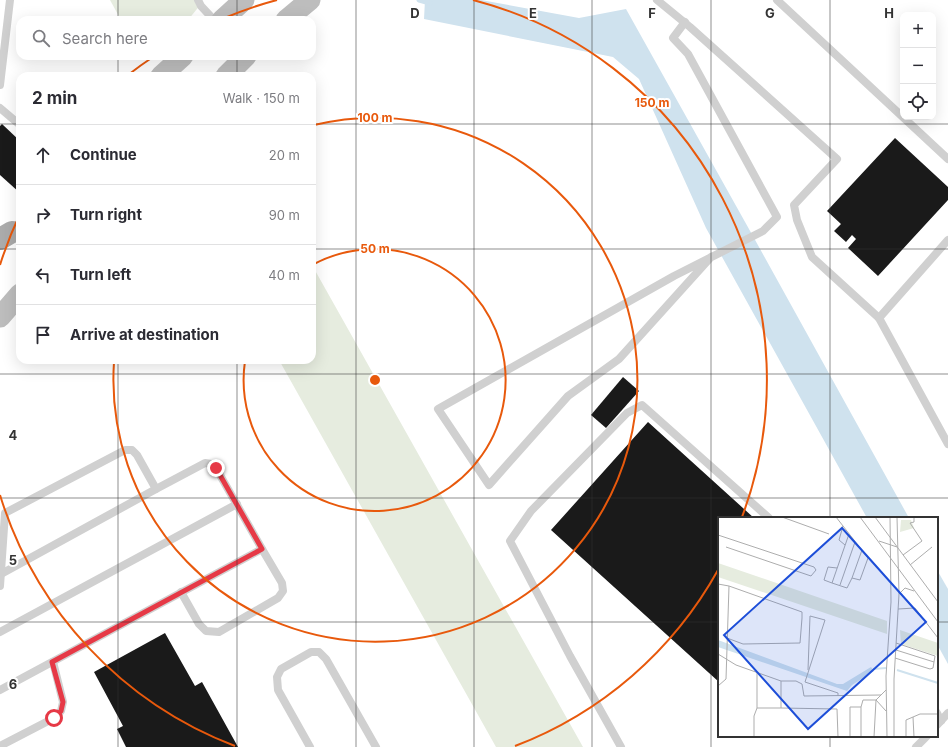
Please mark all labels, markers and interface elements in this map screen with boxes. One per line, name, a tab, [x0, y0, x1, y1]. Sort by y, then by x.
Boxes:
text: D	[410, 5, 420, 21]
text: E	[529, 5, 537, 21]
text: F	[648, 5, 656, 21]
text: G	[765, 5, 775, 21]
text: H	[884, 5, 894, 21]
map controls	[900, 12, 936, 120]
button: +	[900, 12, 936, 48]
search box	[16, 16, 316, 60]
icon: search	[30, 27, 52, 49]
text: Search here	[62, 29, 148, 48]
button: −	[900, 48, 936, 84]
button: locate	[900, 84, 936, 120]
text: 2 min	[32, 88, 77, 108]
text: Walk · 150 m	[223, 90, 300, 106]
text: 150 m	[635, 95, 669, 110]
text: 100 m	[357, 110, 393, 125]
icon: ahead	[32, 144, 54, 166]
text: Continue	[70, 145, 137, 164]
text: 20 m	[269, 147, 300, 163]
icon: right	[32, 204, 54, 226]
text: Turn right	[70, 205, 142, 224]
text: 90 m	[269, 207, 300, 223]
text: 50 m	[360, 241, 390, 256]
icon: left	[32, 264, 54, 286]
text: Turn left	[70, 265, 131, 284]
text: 40 m	[268, 267, 300, 283]
icon: arrive	[32, 324, 54, 346]
text: Arrive at destination	[70, 325, 219, 344]
centre of rings	[368, 373, 382, 387]
text: 4	[9, 427, 18, 443]
route end	[207, 459, 225, 477]
inset map	[718, 517, 938, 737]
text: 5	[9, 552, 17, 568]
text: 6	[9, 676, 17, 692]
route start	[45, 709, 63, 727]

